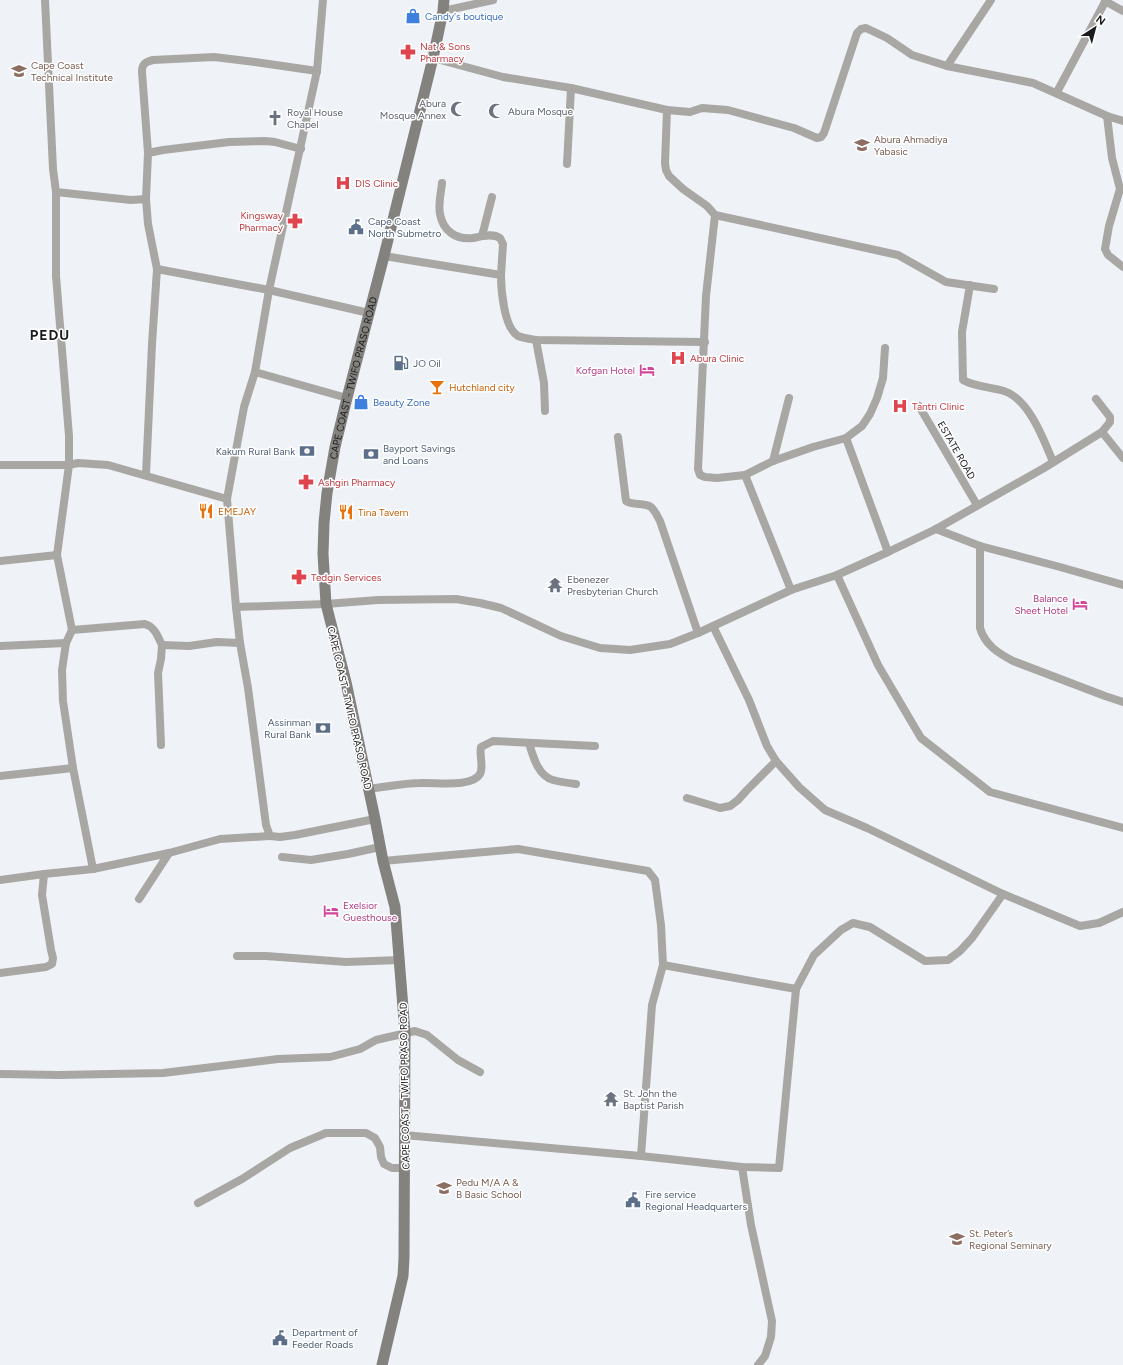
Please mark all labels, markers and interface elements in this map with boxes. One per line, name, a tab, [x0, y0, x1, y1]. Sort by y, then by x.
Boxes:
shop icon: Candy's boutique	[404, 7, 422, 25]
north arrow	[1075, 8, 1115, 48]
place label: Candy's boutique	[425, 10, 504, 23]
text: N	[1093, 13, 1108, 28]
place label: Nat & Sons Pharmacy	[420, 40, 471, 65]
pharmacy icon: Nat & Sons Pharmacy	[399, 43, 417, 61]
place label: Cape Coast Technical Institute	[31, 59, 114, 84]
school or university icon: Cape Coast Technical Institute	[10, 62, 28, 80]
place label: Abura Mosque Annex	[380, 97, 446, 122]
mosque icon: Abura Mosque Annex	[449, 100, 467, 118]
mosque icon: Abura Mosque	[487, 102, 505, 120]
place label: Abura Mosque	[508, 105, 573, 118]
place label: Royal House Chapel	[287, 106, 343, 131]
church icon: Royal House Chapel	[266, 109, 284, 127]
place label: Abura Ahmadiya Yabasic	[874, 133, 948, 158]
school or university icon: Abura Ahmadiya Yabasic	[853, 136, 871, 154]
hospital icon: DIS Clinic	[334, 174, 352, 192]
place label: DIS Clinic	[355, 177, 399, 190]
place label: Kingsway Pharmacy	[239, 209, 284, 234]
pharmacy icon: Kingsway Pharmacy	[286, 212, 304, 230]
place label: Cape Coast North Submetro	[368, 215, 441, 240]
public building icon: Cape Coast North Submetro	[347, 218, 365, 236]
street label: CAPE COAST - TWIFO PRASO ROAD	[327, 295, 380, 460]
district label: PEDU	[30, 327, 70, 344]
hospital icon: Abura Clinic	[669, 349, 687, 367]
place label: Abura Clinic	[690, 352, 745, 365]
fuel station icon: JO Oil	[392, 354, 410, 372]
place label: JO Oil	[413, 357, 441, 370]
hotel icon: Kofgan Hotel	[638, 361, 656, 379]
place label: Kofgan Hotel	[576, 364, 635, 377]
bar icon: Hutchland city	[428, 378, 446, 396]
place label: Hutchland city	[449, 381, 516, 394]
shop icon: Beauty Zone	[352, 393, 370, 411]
place label: Beauty Zone	[373, 396, 431, 409]
hospital icon: Tantri Clinic	[891, 397, 909, 415]
place label: Tantri Clinic	[912, 400, 965, 413]
street label: ESTATE ROAD	[935, 419, 979, 482]
bank icon: Kakum Rural Bank	[298, 442, 316, 460]
place label: Bayport Savings and Loans	[383, 442, 456, 467]
place label: Kakum Rural Bank	[216, 445, 295, 458]
bank icon: Bayport Savings and Loans	[362, 445, 380, 463]
pharmacy icon: Ashgin Pharmacy	[297, 473, 315, 491]
place label: Ashgin Pharmacy	[318, 476, 396, 489]
restaurant icon: EMEJAY	[197, 502, 215, 520]
restaurant icon: Tina Tavern	[337, 503, 355, 521]
place label: EMEJAY	[218, 505, 256, 518]
place label: Tina Tavern	[358, 506, 409, 519]
pharmacy icon: Tedgin Services	[290, 568, 308, 586]
place label: Tedgin Services	[311, 571, 382, 584]
place label: Ebenezer Presbyterian Church	[567, 573, 658, 598]
temple icon: Ebenezer Presbyterian Church	[546, 576, 564, 594]
place label: Balance Sheet Hotel	[1014, 592, 1069, 617]
hotel icon: Balance Sheet Hotel	[1071, 595, 1089, 613]
street label: CAPE COAST - TWIFO PRASO ROAD	[324, 625, 375, 791]
place label: Assinman Rural Bank	[264, 716, 311, 741]
bank icon: Assinman Rural Bank	[314, 719, 332, 737]
place label: Exelsior Guesthouse	[343, 899, 398, 924]
hotel icon: Exelsior Guesthouse	[322, 902, 340, 920]
street label: CAPE COAST - TWIFO PRASO ROAD	[397, 1002, 412, 1170]
place label: St. John the Baptist Parish	[623, 1087, 684, 1112]
temple icon: St. John the Baptist Parish	[602, 1090, 620, 1108]
place label: Pedu M/A A & B Basic School	[456, 1176, 522, 1201]
school or university icon: Pedu M/A A & B Basic School	[435, 1179, 453, 1197]
place label: Fire service Regional Headquarters	[645, 1188, 747, 1213]
public building icon: Fire service Regional Headquarters	[624, 1191, 642, 1209]
place label: St. Peter’s Regional Seminary	[969, 1227, 1053, 1252]
school or university icon: St. Peter’s Regional Seminary	[948, 1230, 966, 1248]
place label: Department of Feeder Roads	[292, 1326, 358, 1351]
public building icon: Department of Feeder Roads	[271, 1329, 289, 1347]

